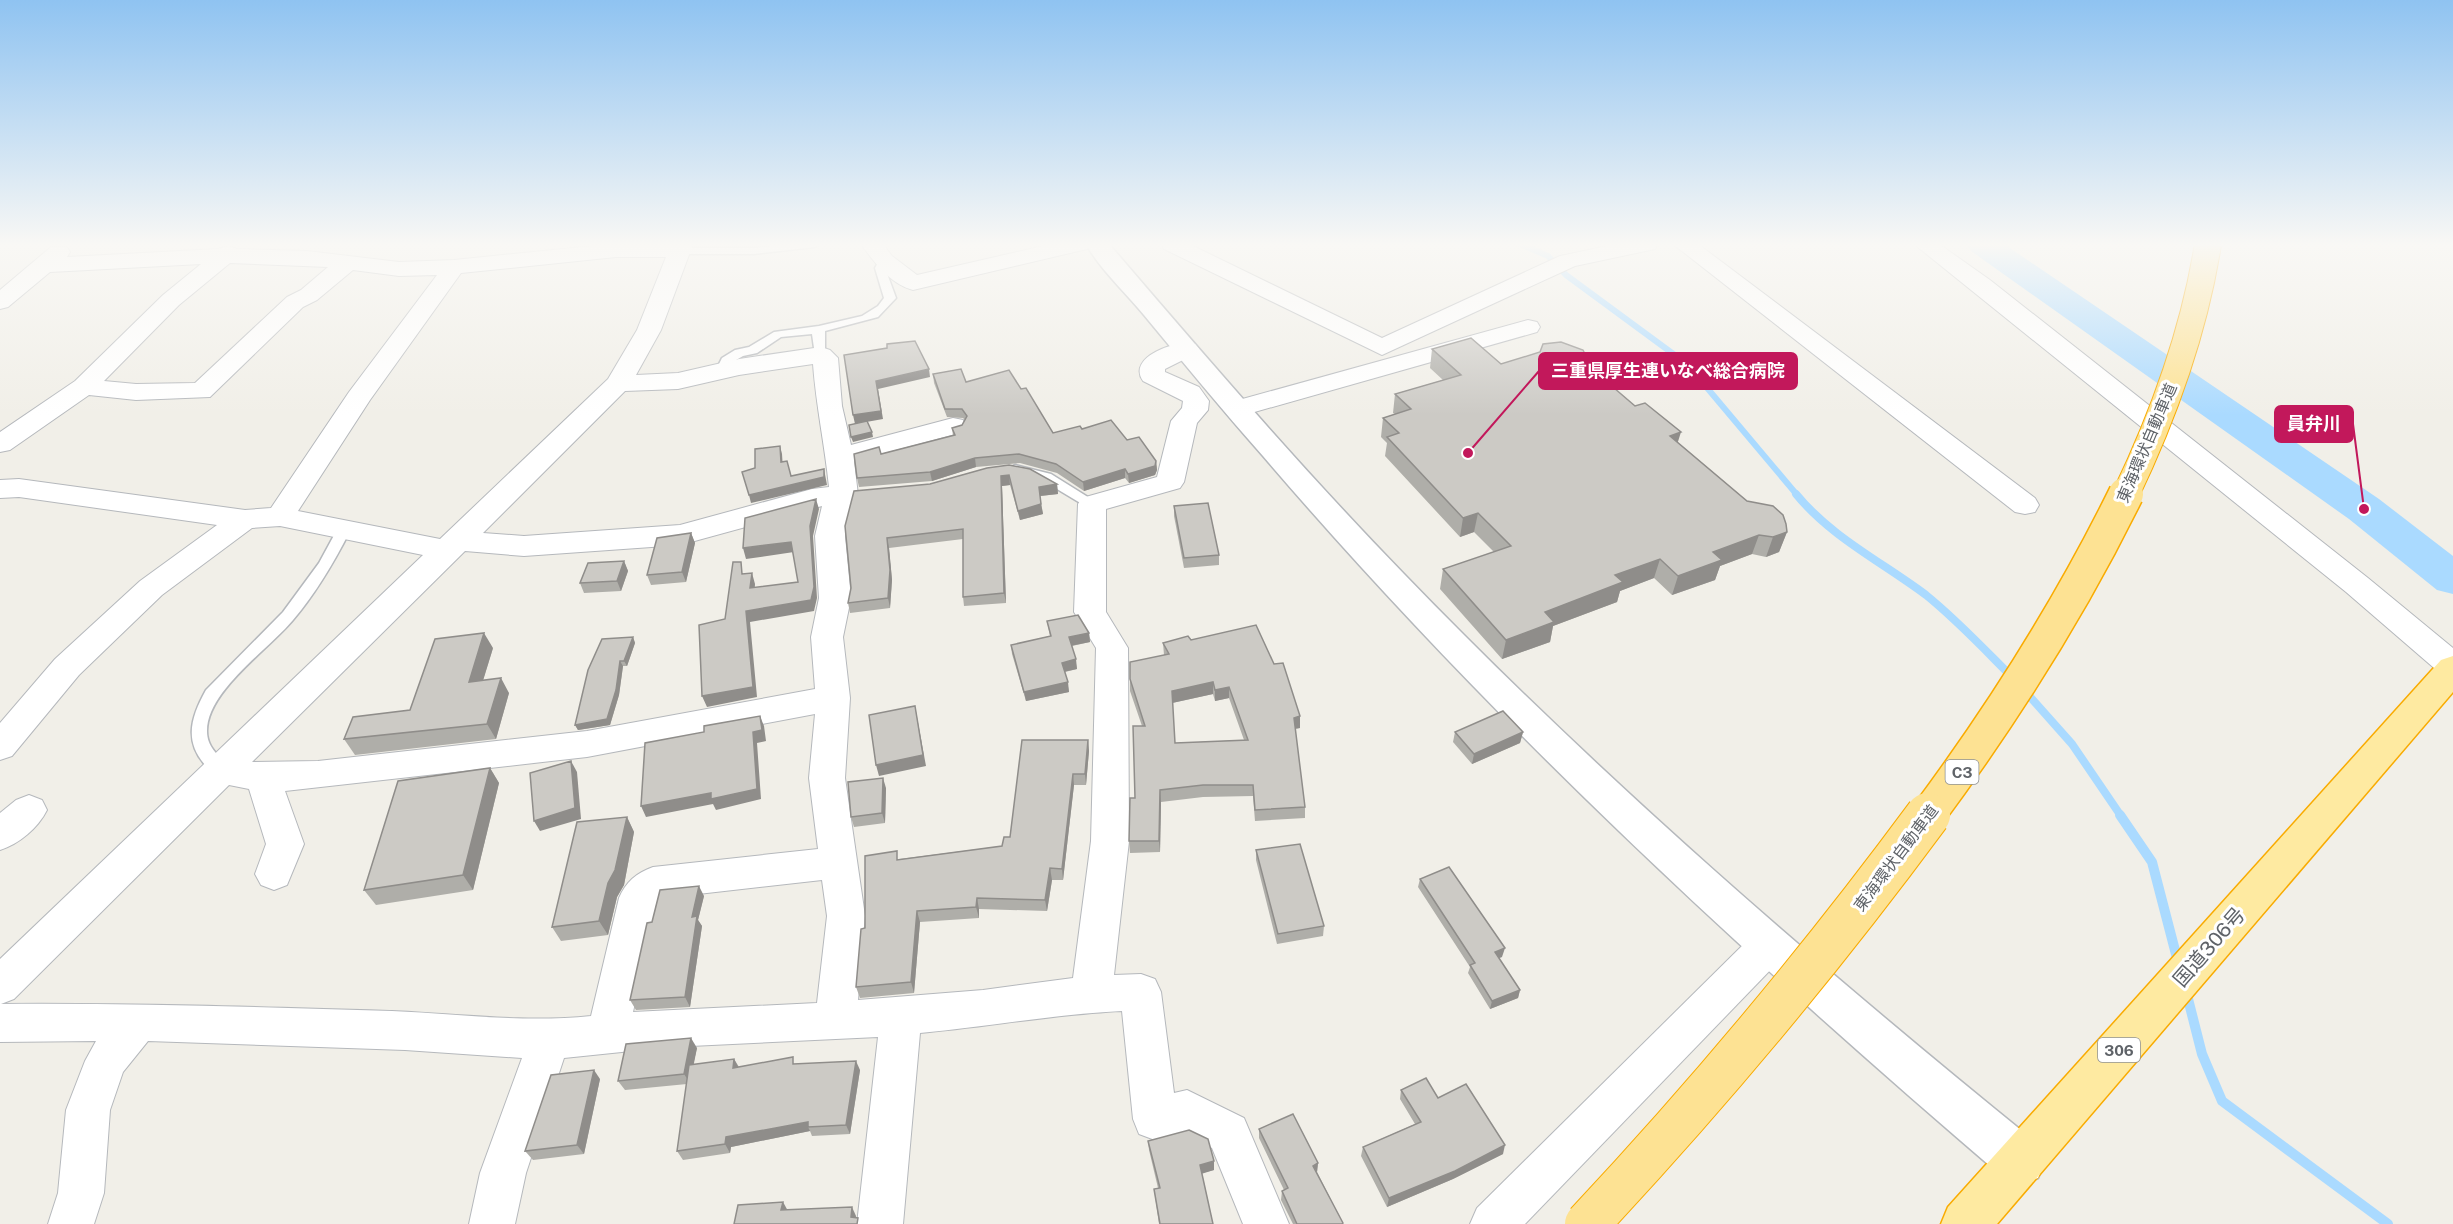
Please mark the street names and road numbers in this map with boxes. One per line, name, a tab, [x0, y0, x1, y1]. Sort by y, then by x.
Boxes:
street label: 東海環状自動車道	[2113, 380, 2181, 506]
road number: C3	[1946, 760, 1978, 784]
street label: 東海環状自動車道	[1850, 801, 1942, 915]
street label: 国道306号	[2168, 903, 2250, 991]
road number: 306	[2098, 1038, 2140, 1062]

